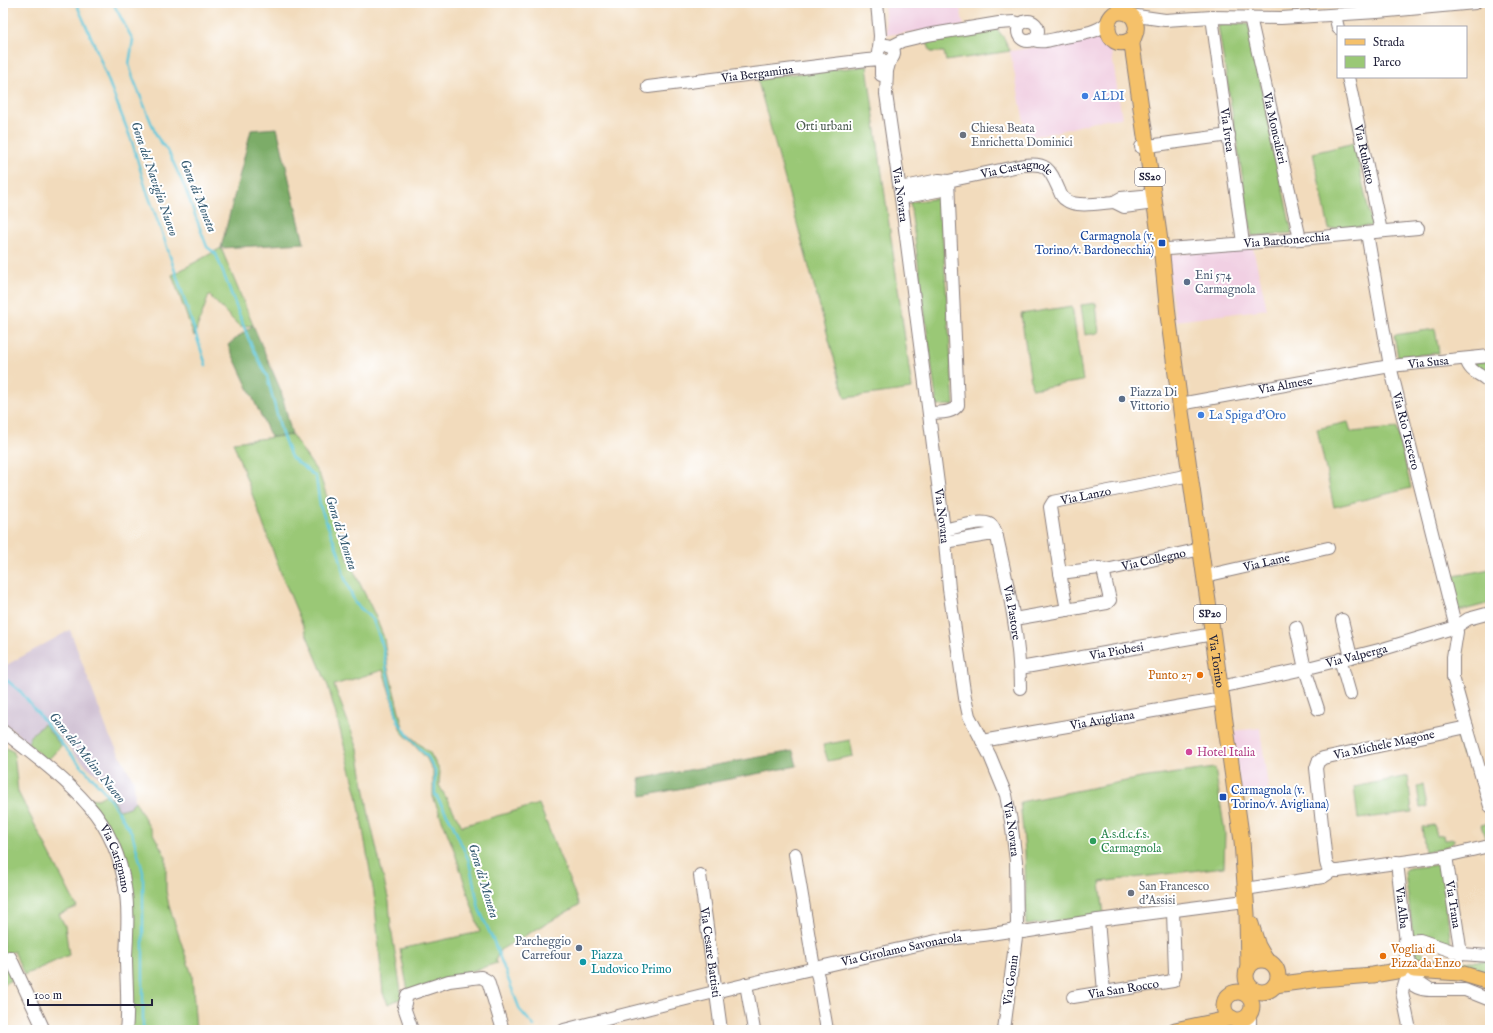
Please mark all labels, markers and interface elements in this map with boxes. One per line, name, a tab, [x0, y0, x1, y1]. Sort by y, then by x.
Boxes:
legend	[1337, 26, 1467, 78]
text: Strada	[1373, 35, 1405, 50]
text: Parco	[1373, 55, 1402, 70]
street label: Via Bergamina	[719, 62, 795, 86]
place label: ALDI	[1092, 89, 1124, 104]
street label: Via Moncalieri	[1260, 90, 1290, 165]
marker: ALDI	[1080, 91, 1090, 101]
street label: Via Ivrea	[1217, 106, 1238, 154]
water label: Gora del Naviglio Nuovo	[125, 119, 182, 239]
park label: Orti urbani	[796, 119, 852, 134]
place label: Chiesa Beata Enrichetta Dominici	[971, 121, 1073, 150]
street label: Via Rubatto	[1351, 122, 1378, 186]
marker: Chiesa Beata Enrichetta Dominici	[958, 130, 968, 140]
water label: Gora di Moneta	[176, 157, 220, 235]
street label: Via Castagnole	[978, 157, 1057, 182]
street label: Via Novara	[889, 165, 912, 224]
road number: SS20	[1135, 168, 1165, 186]
place label: Carmagnola (v. Torino/v. Bardonecchia)	[1035, 229, 1154, 258]
street label: Via Bardonecchia	[1242, 229, 1331, 251]
marker: Carmagnola (v. Torino/v. Bardonecchia)	[1157, 238, 1167, 248]
place label: Eni 574 Carmagnola	[1195, 268, 1256, 297]
marker: Eni 574 Carmagnola	[1182, 277, 1192, 287]
street label: Via Susa	[1406, 353, 1450, 372]
street label: Via Almese	[1256, 373, 1314, 397]
place label: Piazza Di Vittorio	[1129, 385, 1177, 414]
street label: Via Rio Tercero	[1389, 390, 1423, 472]
marker: Piazza Di Vittorio	[1117, 394, 1127, 404]
place label: La Spiga d'Oro	[1209, 408, 1287, 424]
marker: La Spiga d'Oro	[1196, 410, 1206, 420]
street label: Via Lanzo	[1058, 483, 1113, 508]
street label: Via Novara	[931, 486, 953, 545]
water label: Gora di Moneta	[321, 494, 361, 573]
street label: Via Collegno	[1119, 545, 1188, 574]
street label: Via Lame	[1241, 549, 1292, 575]
street label: Via Pastore	[1000, 583, 1024, 642]
road number: SP20	[1194, 605, 1226, 623]
street label: Via Torino	[1205, 633, 1228, 689]
street label: Via Piobesi	[1087, 639, 1145, 663]
street label: Via Valperga	[1323, 640, 1390, 671]
place label: Punto 27	[1148, 668, 1192, 683]
marker: Punto 27	[1195, 670, 1205, 680]
street label: Via Avigliana	[1068, 707, 1136, 733]
water label: Gora del Molino Nuovo	[45, 709, 129, 807]
street label: Via Michele Magone	[1331, 727, 1436, 763]
place label: Hotel Italia	[1197, 745, 1256, 760]
marker: Hotel Italia	[1184, 747, 1194, 757]
place label: Carmagnola (v. Torino/v. Avigliana)	[1231, 783, 1329, 812]
marker: Carmagnola (v. Torino/v. Avigliana)	[1218, 792, 1228, 802]
street label: Via Novara	[1000, 799, 1023, 858]
street label: Via Carignano	[96, 821, 133, 894]
place label: A.s.d.c.f.s. Carmagnola	[1100, 827, 1162, 856]
marker: A.s.d.c.f.s. Carmagnola	[1088, 836, 1098, 846]
water label: Gora di Moneta	[464, 842, 502, 921]
place label: San Francesco d'Assisi	[1139, 879, 1210, 908]
street label: Via Trana	[1442, 879, 1465, 930]
street label: Via Alba	[1392, 885, 1412, 930]
marker: San Francesco d'Assisi	[1126, 888, 1136, 898]
street label: Via Cesare Battisti	[697, 905, 724, 998]
street label: Via Girolamo Savonarola	[839, 930, 963, 970]
place label: Parcheggio Carrefour	[515, 934, 572, 963]
place label: Voglia di Pizza da Enzo	[1390, 942, 1462, 971]
marker: Parcheggio Carrefour	[574, 943, 584, 953]
place label: Piazza Ludovico Primo	[591, 948, 672, 977]
marker: Voglia di Pizza da Enzo	[1378, 951, 1388, 961]
street label: Via Gonin	[1000, 953, 1022, 1007]
marker: Piazza Ludovico Primo	[578, 957, 588, 967]
street label: Via San Rocco	[1086, 976, 1160, 1002]
scale bar	[28, 981, 152, 1007]
text: 100 m	[34, 988, 62, 1003]

